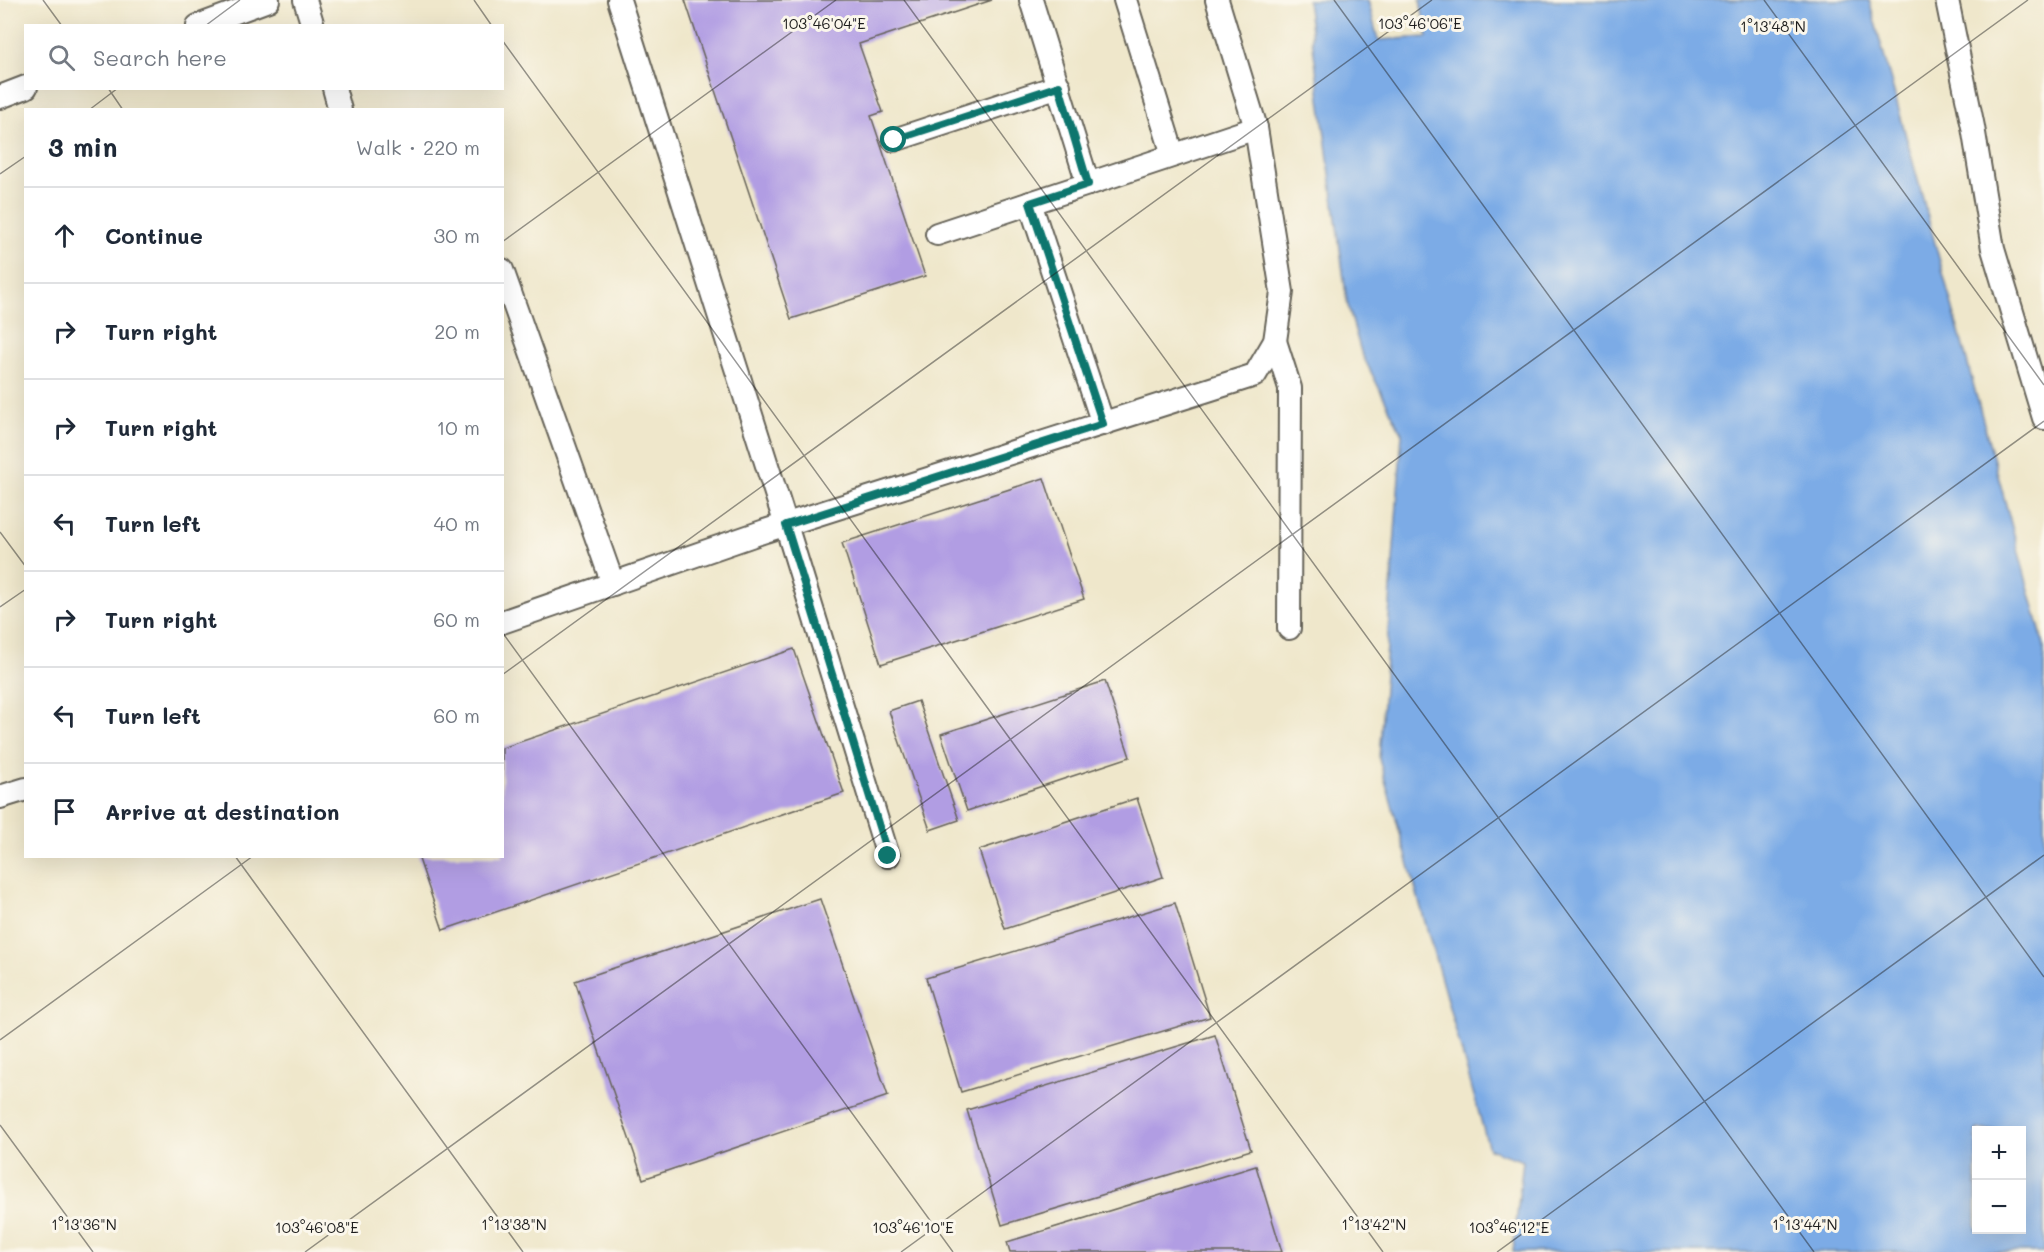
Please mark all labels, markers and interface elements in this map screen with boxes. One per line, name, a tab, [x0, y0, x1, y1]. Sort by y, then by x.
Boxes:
text: 103°46'04"E	[782, 13, 866, 33]
text: 103°46'06"E	[1378, 13, 1462, 33]
text: 1°13'48"N	[1740, 16, 1806, 36]
search box	[24, 24, 504, 90]
icon: search	[45, 41, 78, 74]
text: Search here	[93, 43, 227, 72]
route start	[880, 126, 906, 152]
text: 3 min	[48, 130, 117, 164]
text: Walk · 220 m	[356, 134, 480, 160]
icon: ahead	[48, 219, 81, 252]
text: Continue	[105, 221, 203, 250]
text: 30 m	[434, 222, 480, 248]
icon: right	[48, 315, 81, 348]
text: Turn right	[105, 317, 217, 346]
text: 20 m	[434, 318, 480, 344]
icon: right	[48, 411, 81, 444]
text: Turn right	[105, 413, 217, 442]
text: 10 m	[436, 414, 480, 440]
icon: left	[48, 507, 81, 540]
text: Turn left	[105, 509, 201, 538]
text: 40 m	[434, 510, 480, 536]
icon: right	[48, 603, 81, 636]
text: Turn right	[105, 605, 217, 634]
text: 60 m	[433, 606, 480, 632]
icon: left	[48, 699, 81, 732]
text: Turn left	[105, 701, 201, 730]
text: 60 m	[433, 702, 480, 728]
icon: arrive	[48, 795, 81, 828]
text: Arrive at destination	[105, 797, 340, 826]
route end	[874, 842, 900, 868]
map controls	[1972, 1126, 2026, 1234]
button: +	[1972, 1126, 2026, 1180]
button: −	[1972, 1180, 2026, 1234]
text: 1°13'36"N	[51, 1214, 117, 1234]
text: 1°13'38"N	[481, 1214, 547, 1234]
text: 1°13'42"N	[1342, 1214, 1406, 1234]
text: 1°13'44"N	[1772, 1214, 1838, 1234]
text: 103°46'08"E	[275, 1217, 359, 1237]
text: 103°46'10"E	[872, 1217, 954, 1237]
text: 103°46'12"E	[1469, 1217, 1550, 1237]

